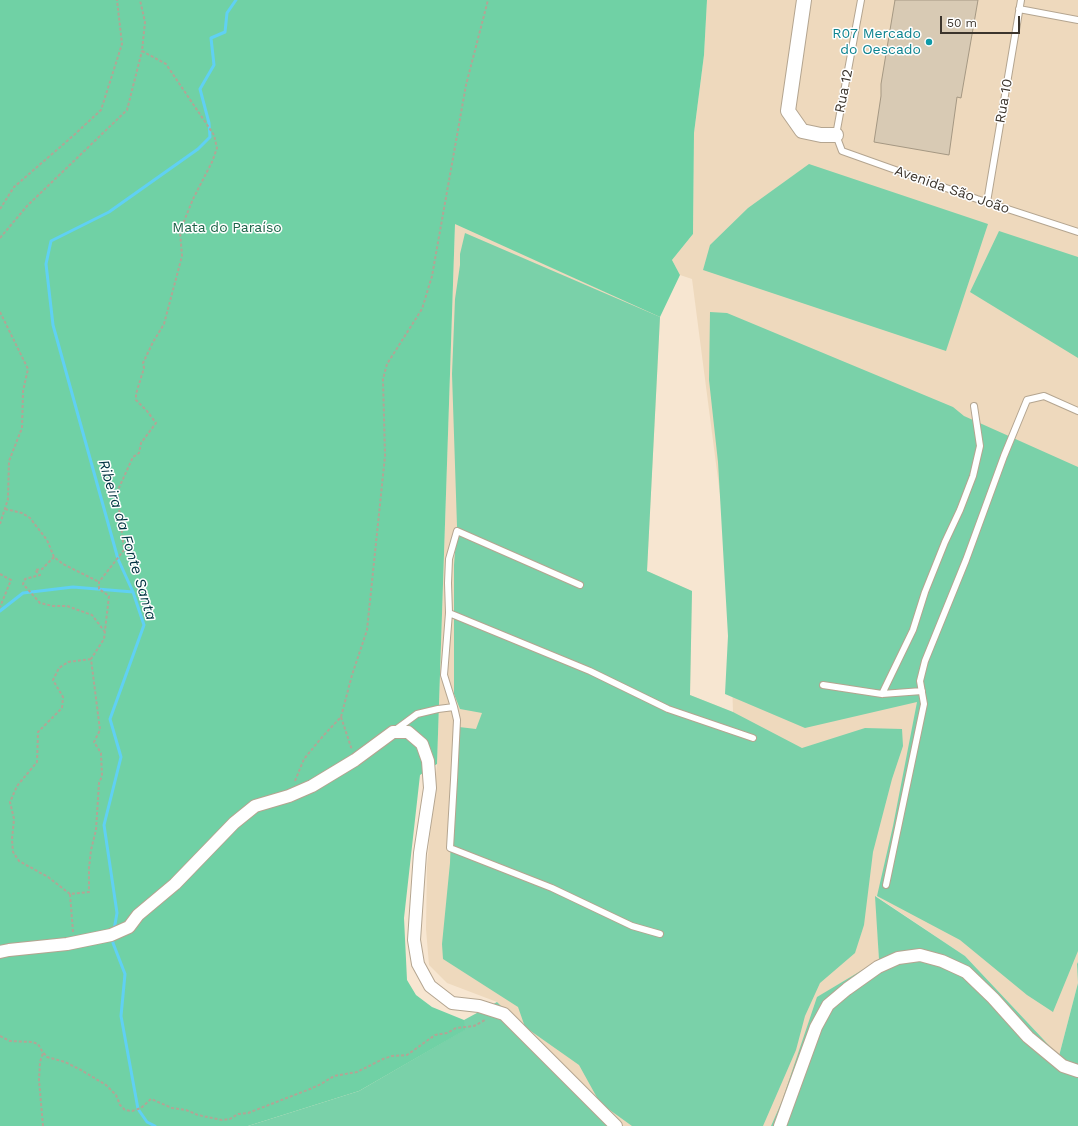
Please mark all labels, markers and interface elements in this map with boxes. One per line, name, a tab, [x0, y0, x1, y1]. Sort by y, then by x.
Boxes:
scale bar	[942, 8, 1022, 34]
text: 50 m	[947, 16, 977, 30]
place label: R07 Mercado do Oescado	[832, 26, 921, 58]
marker: R07 Mercado do Oescado	[924, 37, 934, 47]
street label: Rua 12	[832, 68, 856, 114]
street label: Rua 10	[992, 78, 1016, 124]
street label: Avenida São João	[892, 162, 1012, 218]
park label: Mata do Paraíso	[172, 220, 282, 236]
water label: Ribeira da Fonte Santa	[94, 458, 160, 622]

